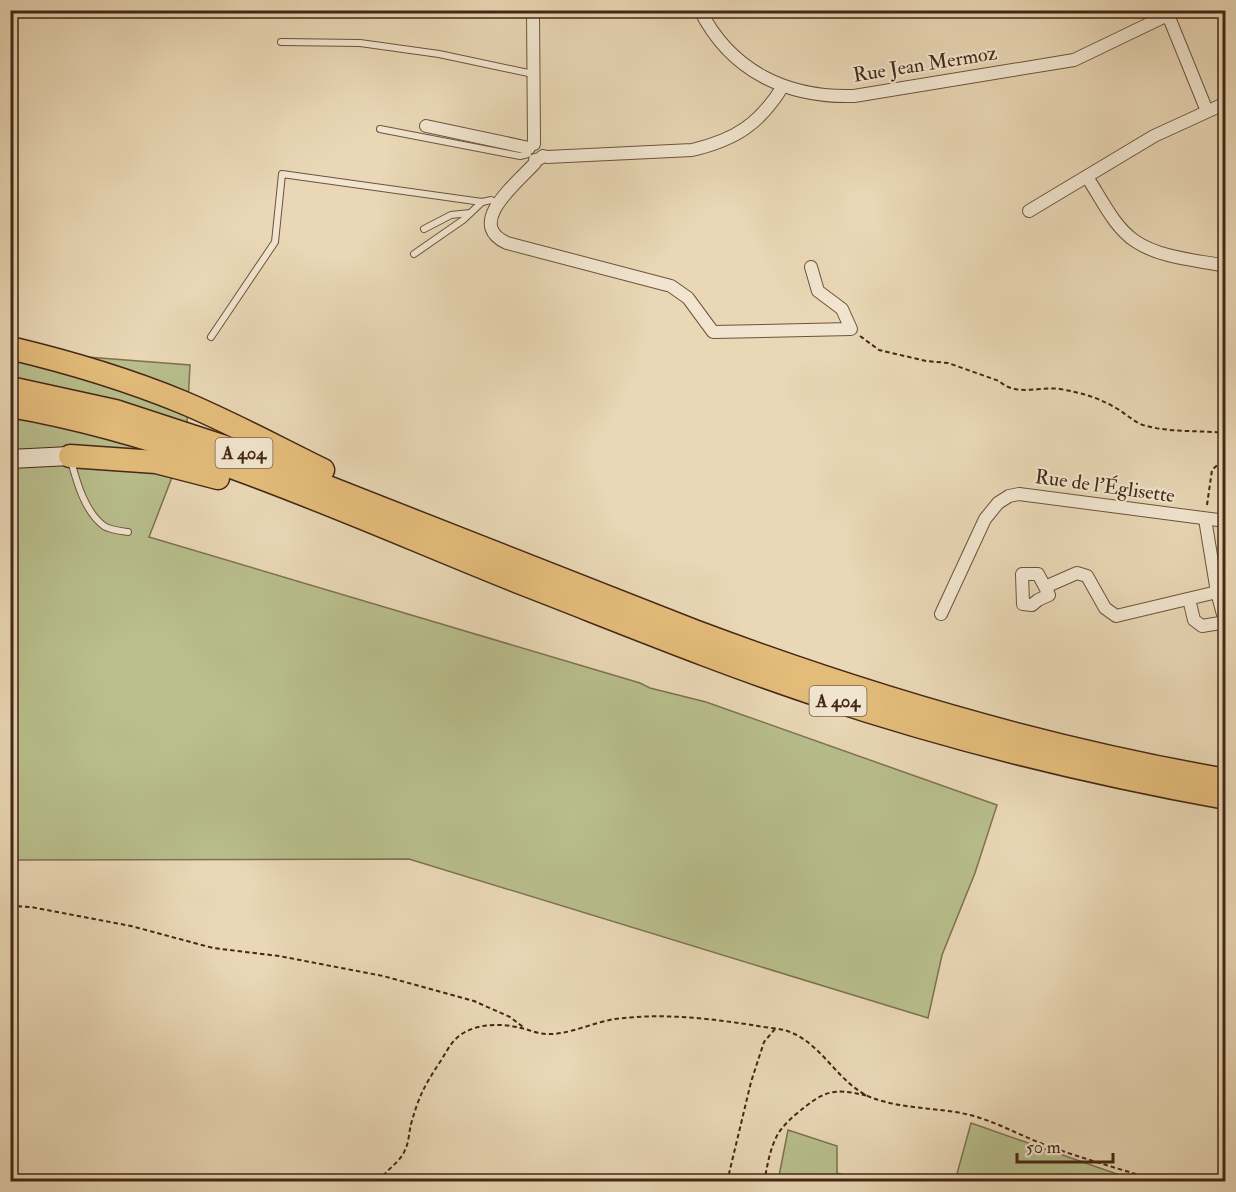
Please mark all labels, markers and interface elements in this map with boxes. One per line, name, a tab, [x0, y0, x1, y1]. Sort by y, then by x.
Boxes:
street label: Rue Jean Mermoz	[851, 40, 999, 88]
road number: A 404	[216, 438, 272, 468]
street label: Rue de l'Églisette	[1034, 463, 1177, 508]
road number: A 404	[810, 686, 866, 716]
scale bar	[1017, 1126, 1113, 1164]
text: 50 m	[1026, 1136, 1061, 1159]

